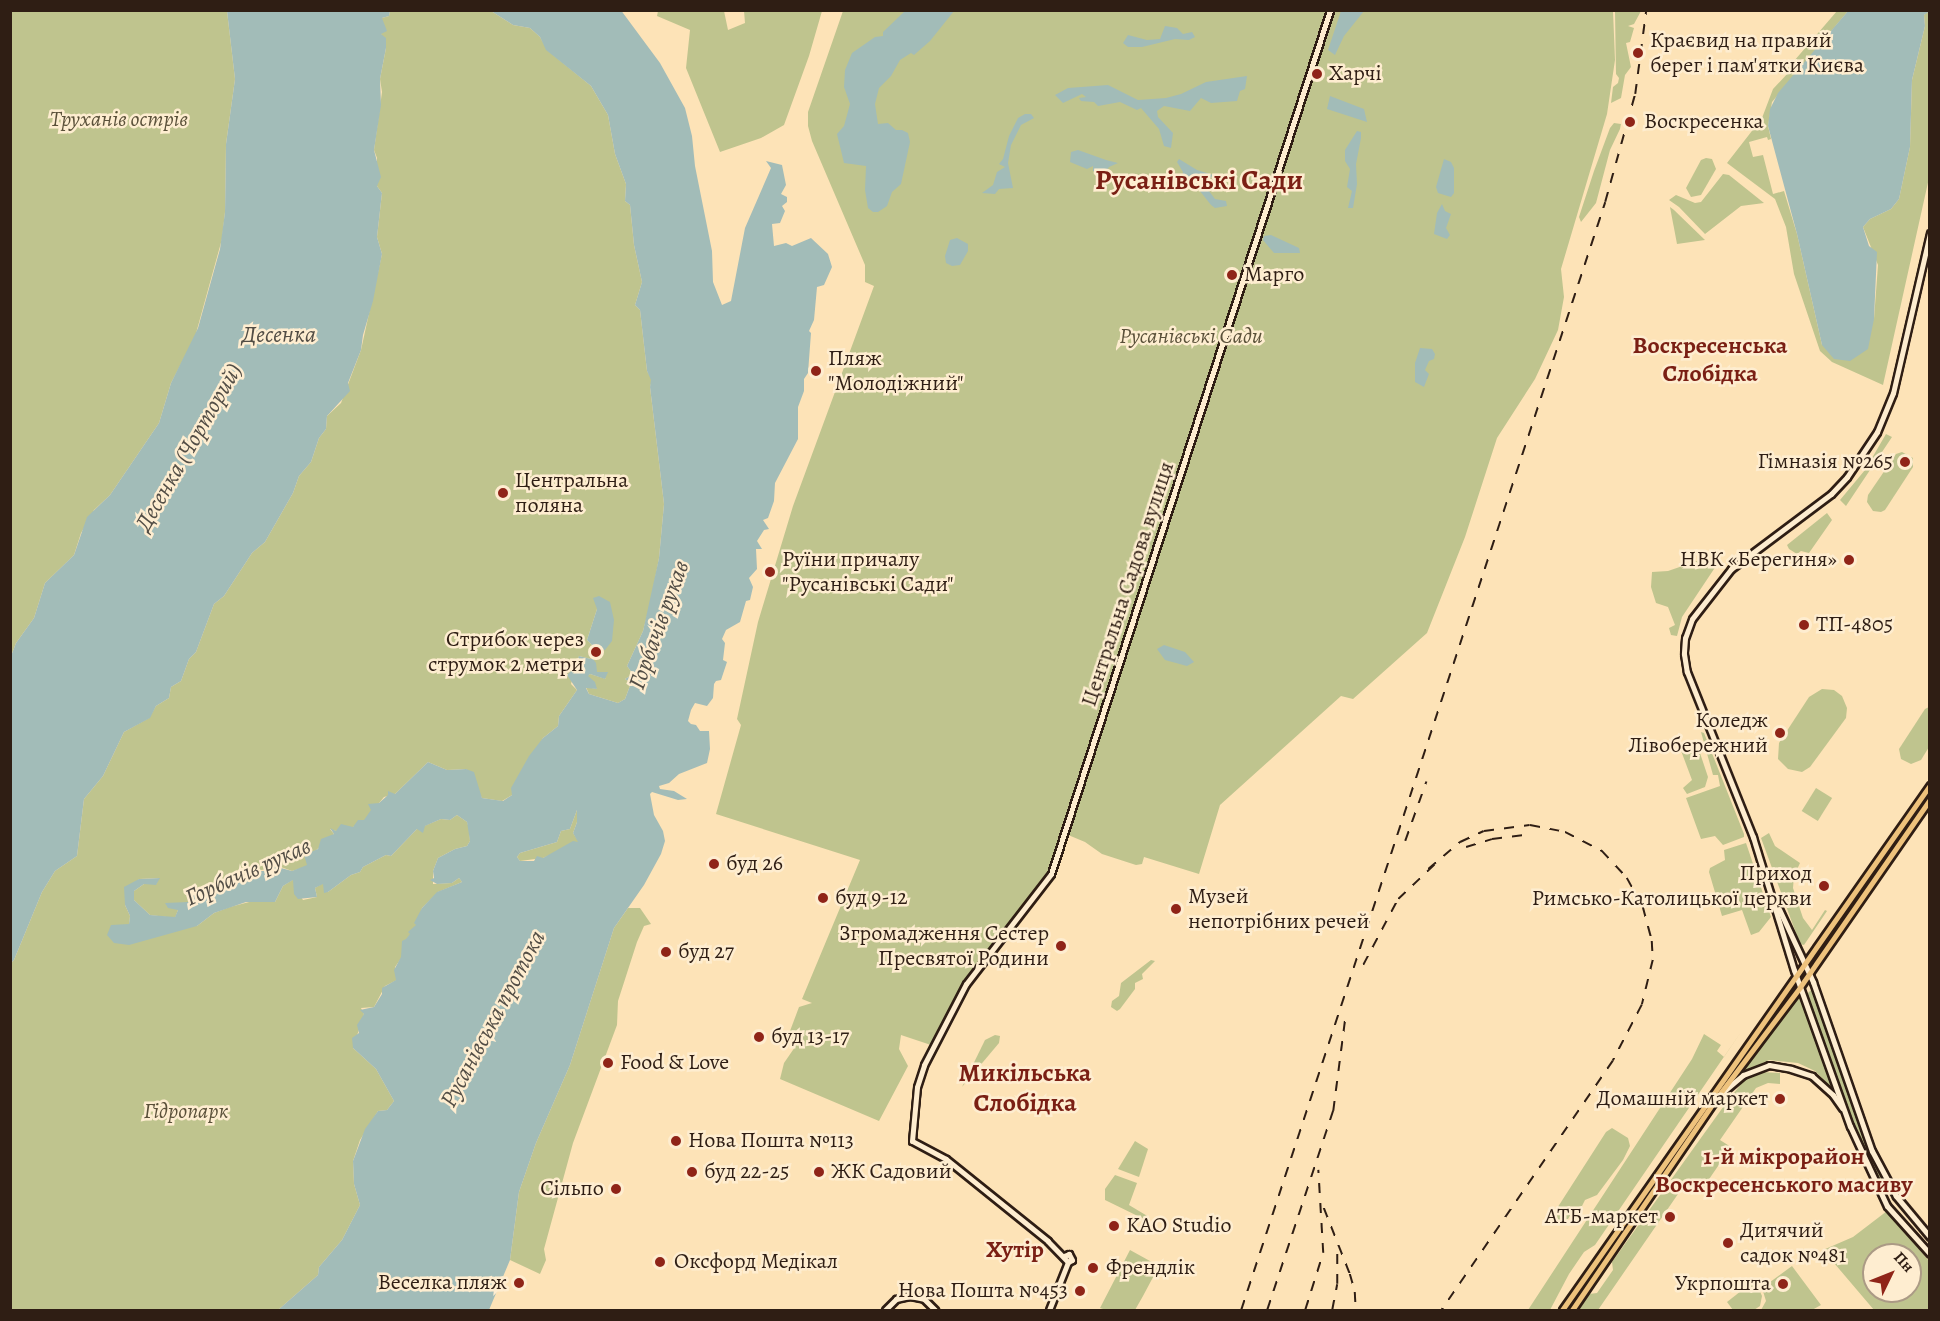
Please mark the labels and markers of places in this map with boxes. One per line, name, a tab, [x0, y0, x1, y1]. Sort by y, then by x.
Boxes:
place label: Краєвид на правий берег і пам'ятки Києва	[1650, 27, 1864, 78]
marker: Краєвид на правий берег і пам'ятки Києва	[1631, 46, 1645, 60]
place label: Харчі	[1329, 61, 1382, 87]
marker: Харчі	[1310, 67, 1324, 81]
place label: Воскресенка	[1644, 109, 1764, 135]
marker: Воскресенка	[1621, 113, 1639, 131]
place label: Марго	[1244, 262, 1304, 288]
marker: Марго	[1225, 268, 1239, 282]
place label: Пляж "Молодіжний"	[828, 345, 964, 396]
marker: Пляж "Молодіжний"	[809, 364, 823, 378]
place label: Гімназія №265	[1758, 449, 1893, 475]
marker: Гімназія №265	[1898, 455, 1912, 469]
place label: Центральна поляна	[515, 467, 628, 518]
marker: Центральна поляна	[496, 486, 510, 500]
place label: Руїни причалу "Русанівські Сади"	[782, 546, 954, 598]
place label: НВК «Берегиня»	[1680, 547, 1837, 573]
marker: НВК «Берегиня»	[1842, 553, 1856, 567]
marker: Руїни причалу "Русанівські Сади"	[763, 565, 777, 579]
place label: ТП-4805	[1816, 612, 1893, 638]
marker: ТП-4805	[1797, 618, 1811, 632]
place label: Стрибок через струмок 2 метри	[428, 626, 584, 678]
marker: Стрибок через струмок 2 метри	[589, 645, 603, 659]
place label: Коледж Лівобережний	[1628, 707, 1768, 758]
marker: Коледж Лівобережний	[1773, 726, 1787, 740]
place label: буд 26	[726, 851, 783, 877]
marker: буд 26	[707, 857, 721, 871]
place label: Приход Римсько-Католицької церкви	[1532, 860, 1812, 912]
marker: Приход Римсько-Католицької церкви	[1817, 879, 1831, 893]
place label: Музей непотрібних речей	[1188, 883, 1369, 934]
place label: буд 9-12	[835, 885, 908, 911]
marker: буд 9-12	[816, 891, 830, 905]
marker: Музей непотрібних речей	[1169, 902, 1183, 916]
place label: Згромадження Сестер Пресвятої Родини	[839, 920, 1049, 972]
place label: буд 27	[678, 939, 734, 965]
marker: Згромадження Сестер Пресвятої Родини	[1054, 939, 1068, 953]
marker: буд 27	[659, 945, 673, 959]
place label: буд 13-17	[771, 1024, 849, 1050]
marker: буд 13-17	[752, 1030, 766, 1044]
place label: Food & Love	[620, 1050, 729, 1076]
marker: Food & Love	[601, 1056, 615, 1070]
place label: Домашній маркет	[1596, 1086, 1768, 1112]
marker: Домашній маркет	[1773, 1092, 1787, 1106]
place label: Нова Пошта №113	[688, 1128, 854, 1154]
marker: Нова Пошта №113	[669, 1134, 683, 1148]
place label: буд 22-25	[704, 1159, 789, 1185]
place label: ЖК Садовий	[831, 1159, 952, 1185]
marker: буд 22-25	[685, 1165, 699, 1179]
marker: ЖК Садовий	[812, 1165, 826, 1179]
place label: Сільпо	[540, 1176, 604, 1202]
marker: Сільпо	[609, 1182, 623, 1196]
place label: АТБ-маркет	[1545, 1204, 1658, 1230]
marker: АТБ-маркет	[1663, 1210, 1677, 1224]
place label: KAO Studio	[1126, 1213, 1231, 1239]
place label: Дитячий садок №481	[1740, 1217, 1846, 1268]
marker: KAO Studio	[1107, 1219, 1121, 1233]
marker: Дитячий садок №481	[1721, 1236, 1735, 1250]
place label: Оксфорд Медікал	[674, 1249, 838, 1275]
marker: Оксфорд Медікал	[651, 1253, 669, 1271]
place label: Френдлік	[1106, 1255, 1195, 1281]
marker: Френдлік	[1084, 1259, 1102, 1277]
place label: Веселка пляж	[378, 1270, 507, 1296]
place label: Укрпошта	[1675, 1271, 1771, 1297]
marker: Веселка пляж	[512, 1276, 526, 1290]
marker: Укрпошта	[1776, 1277, 1790, 1291]
place label: Нова Пошта №453	[898, 1278, 1068, 1304]
marker: Нова Пошта №453	[1073, 1284, 1087, 1298]

